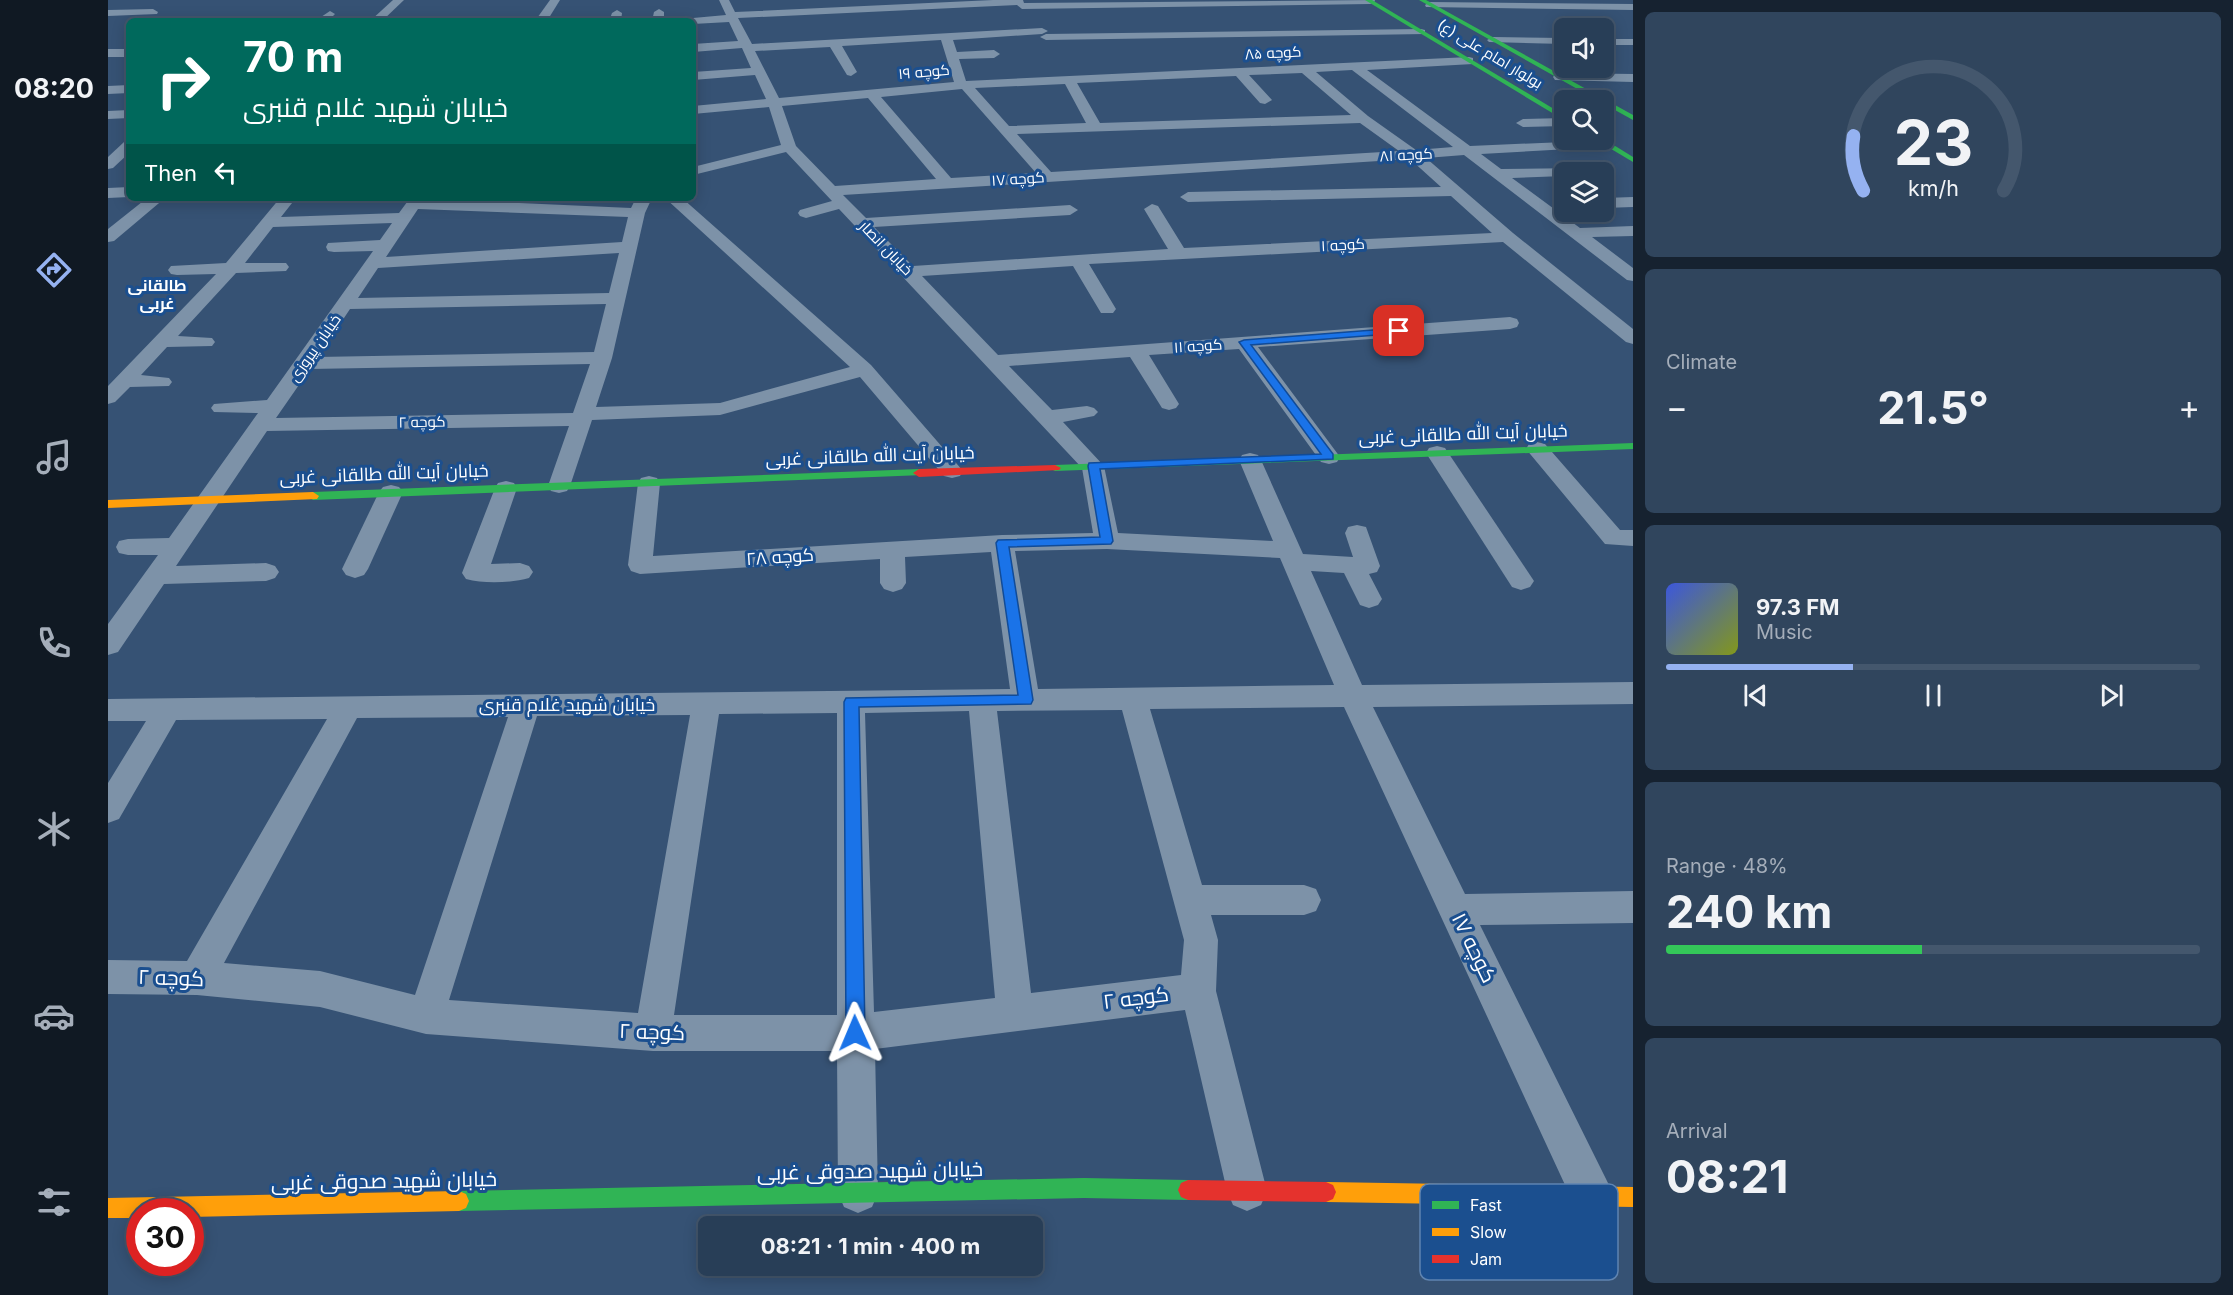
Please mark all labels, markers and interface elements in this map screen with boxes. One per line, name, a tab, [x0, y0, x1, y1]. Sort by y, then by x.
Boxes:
street label: بولوار امام علی (ع)	[1433, 15, 1546, 94]
map controls	[1554, 18, 1614, 222]
button: sound	[1554, 18, 1614, 78]
text: 70 m	[243, 31, 343, 82]
icon: right	[144, 42, 222, 120]
street label: کوچه ۸۵	[1244, 42, 1302, 64]
street label: کوچه ۱۹	[897, 60, 951, 84]
text: 08:20	[14, 72, 94, 105]
button: search	[1554, 90, 1614, 150]
text: خیابان شهید غلام قنبری	[243, 91, 508, 124]
text: 23	[1893, 105, 1973, 180]
street label: کوچه ۸۱	[1379, 144, 1433, 166]
icon: left	[209, 156, 242, 189]
text: Then	[144, 160, 197, 186]
button: layers	[1554, 162, 1614, 222]
street label: کوچه ۱۷	[991, 167, 1045, 191]
text: km/h	[1908, 176, 1958, 202]
street label: خیابان انصار	[854, 216, 917, 280]
street label: کوچه ۱	[1321, 234, 1365, 256]
icon: directions	[33, 249, 75, 291]
district label: طالقانی غربی	[127, 275, 187, 313]
pin	[1373, 305, 1424, 356]
street label: خیابان پیروزی	[284, 310, 346, 386]
icon: arrive	[1382, 314, 1415, 347]
street label: کوچه ۱۱	[1173, 334, 1223, 358]
text: Climate	[1666, 350, 1737, 374]
text: 21.5°	[1877, 380, 1989, 435]
text: −	[1666, 387, 1688, 427]
text: +	[2178, 387, 2200, 427]
street label: کوچه ۲	[398, 412, 446, 432]
street label: خیابان آیت الله طالقانی غربی	[1358, 418, 1568, 449]
icon: music	[33, 436, 75, 478]
street label: خیابان آیت الله طالقانی غربی	[765, 440, 975, 471]
street label: خیابان آیت الله طالقانی غربی	[279, 458, 489, 489]
street label: کوچه ۲۸	[745, 544, 815, 571]
text: 97.3 FM	[1756, 594, 1840, 620]
text: Music	[1756, 620, 1813, 644]
icon: phone	[33, 622, 75, 664]
icon: previous	[1739, 679, 1772, 712]
icon: pause	[1917, 679, 1950, 712]
icon: next	[2095, 679, 2128, 712]
street label: خیابان شهید غلام قنبری	[479, 694, 655, 717]
icon: climate	[33, 808, 75, 850]
text: Range · 48%	[1666, 854, 1788, 878]
text: 240 km	[1666, 884, 1832, 939]
street label: کوچه ۱۷	[1445, 909, 1502, 988]
street label: کوچه ۲	[138, 964, 204, 993]
street label: کوچه ۲	[1102, 981, 1170, 1016]
icon: car	[33, 995, 75, 1037]
position arrow	[823, 1001, 887, 1065]
street label: کوچه ۲	[619, 1018, 685, 1047]
text: Arrival	[1666, 1119, 1728, 1143]
text: 08:21	[1666, 1149, 1788, 1204]
street label: خیابان شهید صدوقی غربی	[757, 1156, 983, 1186]
street label: خیابان شهید صدوقی غربی	[271, 1166, 497, 1196]
icon: filters	[33, 1181, 75, 1223]
legend	[1420, 1184, 1618, 1280]
text: Fast	[1470, 1195, 1502, 1215]
speed limit sign: 30	[126, 1198, 204, 1276]
text: Slow	[1470, 1222, 1507, 1242]
text: 08:21 · 1 min · 400 m	[761, 1233, 980, 1259]
text: Jam	[1470, 1249, 1502, 1269]

